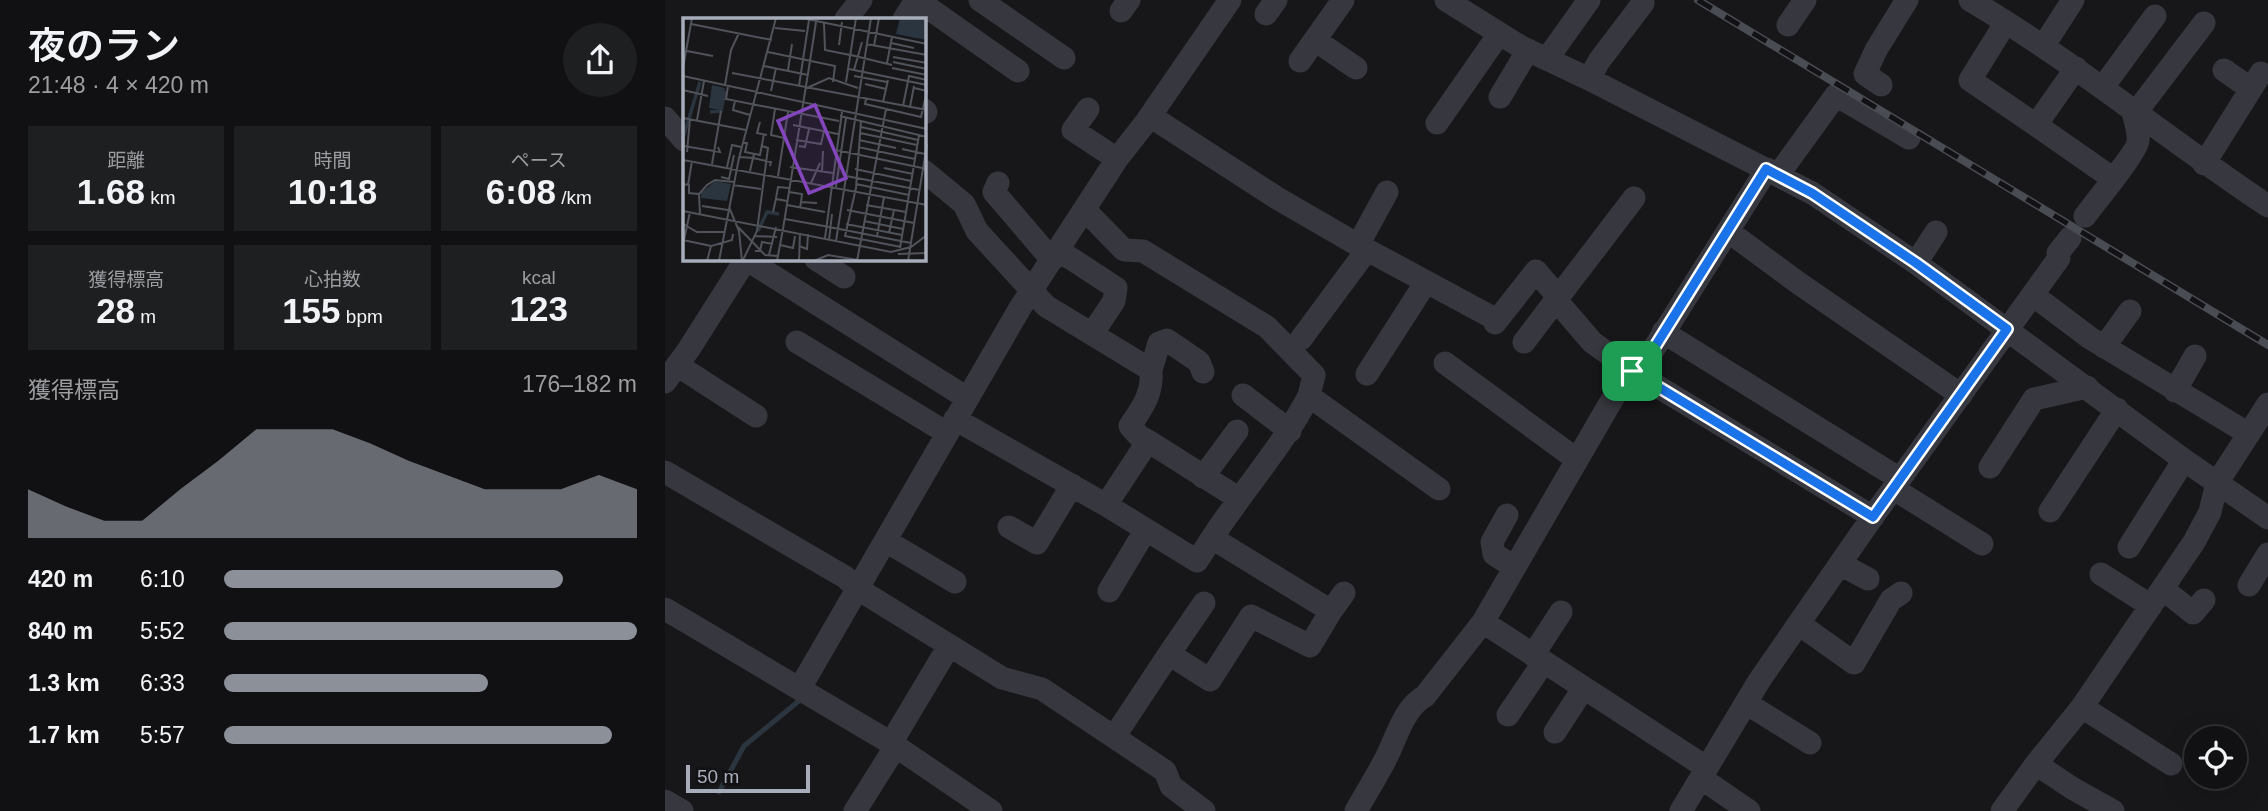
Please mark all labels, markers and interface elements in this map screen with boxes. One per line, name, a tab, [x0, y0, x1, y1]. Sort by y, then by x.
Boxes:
inset map	[683, 18, 926, 261]
button: share	[563, 23, 637, 97]
text: 夜のラン	[28, 25, 180, 67]
text: 21:48 · 4 × 420 m	[28, 72, 209, 98]
text: 距離	[107, 150, 145, 171]
text: 時間	[313, 150, 352, 171]
text: ペース	[511, 150, 567, 171]
text: 1.68	[77, 172, 145, 211]
text: 10:18	[288, 172, 377, 211]
text: 6:08	[486, 172, 556, 211]
text: km	[145, 187, 176, 208]
text: /km	[556, 187, 592, 208]
text: kcal	[522, 267, 556, 288]
text: 獲得標高	[88, 269, 164, 290]
text: 心拍数	[304, 269, 361, 290]
text: 123	[510, 289, 568, 328]
text: 28	[96, 291, 135, 330]
text: 155	[282, 291, 341, 330]
text: m	[135, 306, 156, 327]
text: bpm	[341, 306, 383, 327]
pin	[1602, 341, 1662, 401]
icon: arrive	[1613, 352, 1651, 390]
text: 176–182 m	[522, 371, 637, 397]
text: 獲得標高	[28, 377, 120, 403]
text: 420 m	[28, 566, 93, 592]
text: 6:10	[140, 566, 185, 592]
text: 840 m	[28, 618, 93, 644]
text: 5:52	[140, 618, 185, 644]
text: 1.3 km	[28, 670, 100, 696]
text: 6:33	[140, 670, 185, 696]
text: 1.7 km	[28, 722, 100, 748]
text: 5:57	[140, 722, 185, 748]
map controls	[2184, 726, 2247, 789]
button: locate	[2184, 726, 2247, 789]
scale bar	[686, 762, 810, 794]
text: 50 m	[697, 766, 739, 787]

